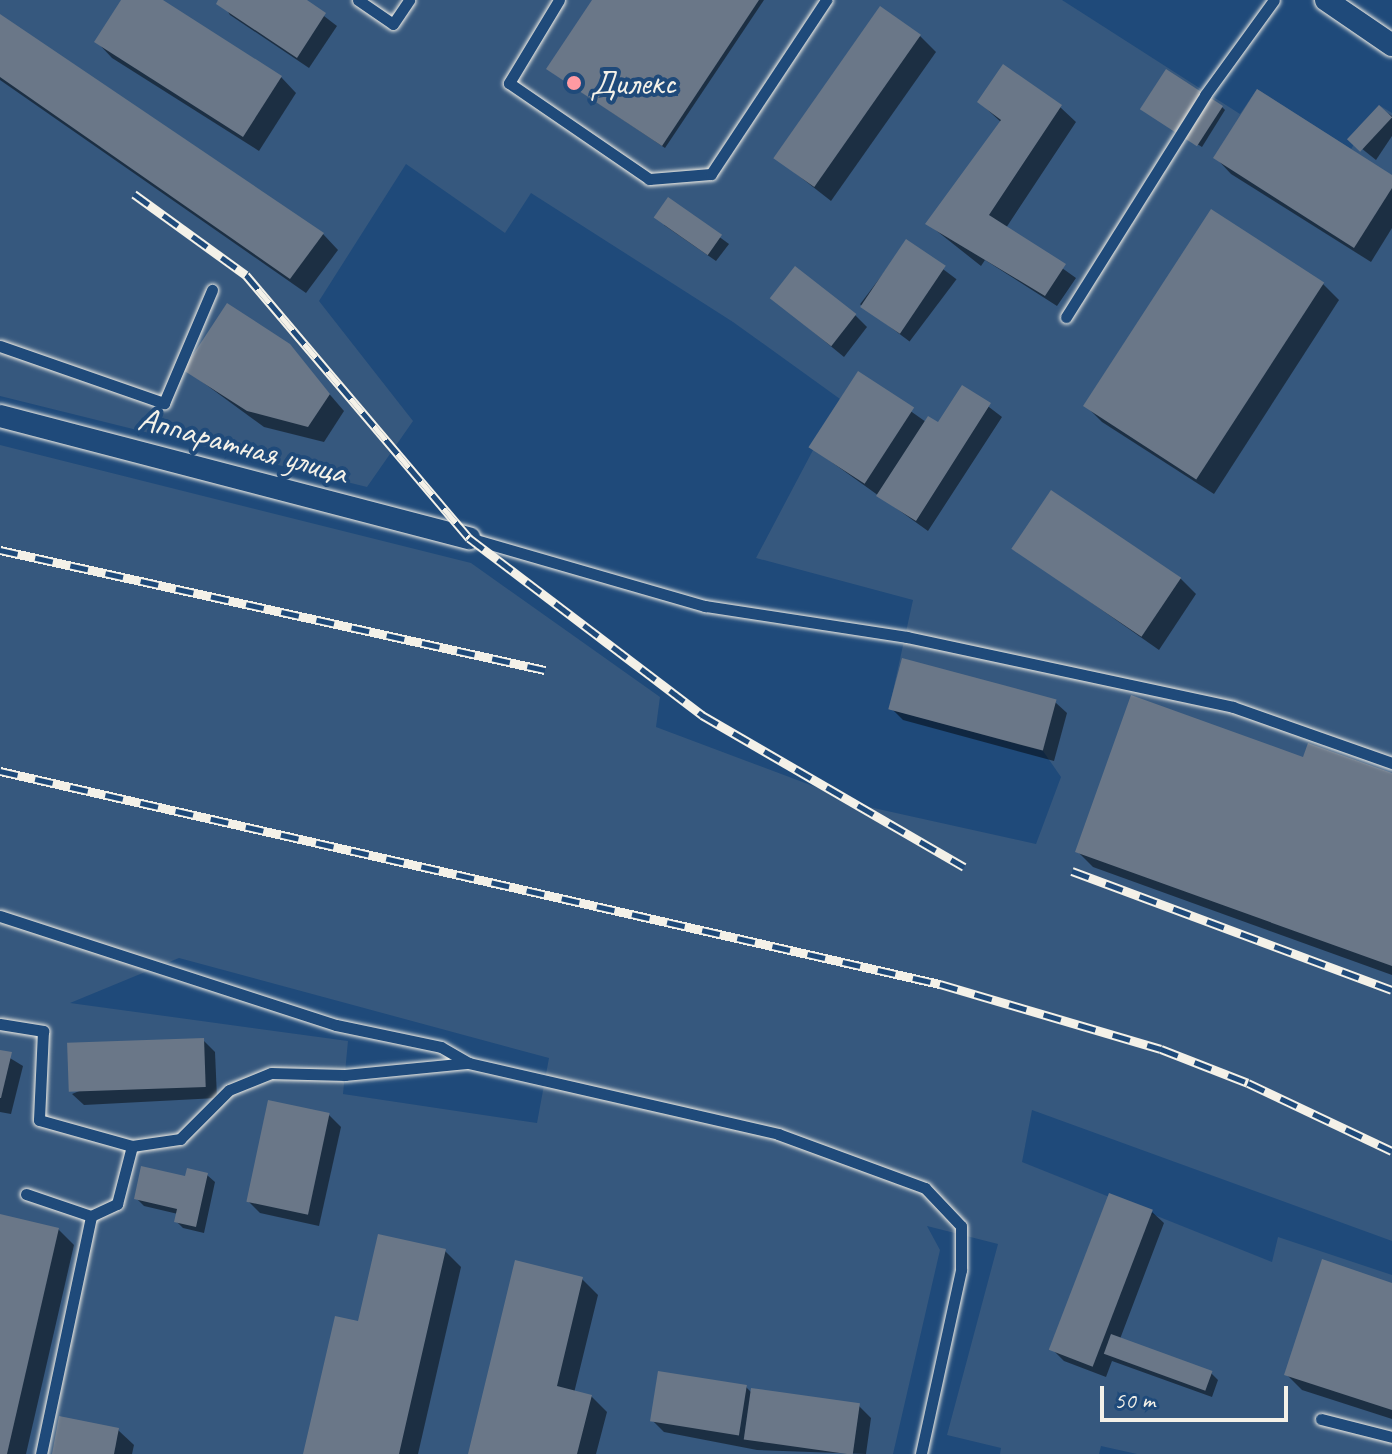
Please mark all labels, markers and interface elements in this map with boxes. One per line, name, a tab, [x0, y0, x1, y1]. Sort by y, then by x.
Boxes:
place label: Дилекс	[590, 63, 676, 103]
marker: Дилекс	[565, 74, 583, 92]
street label: Аппаратная улица	[133, 397, 353, 493]
scale bar	[1104, 1370, 1292, 1420]
text: 50 m	[1114, 1385, 1155, 1415]

